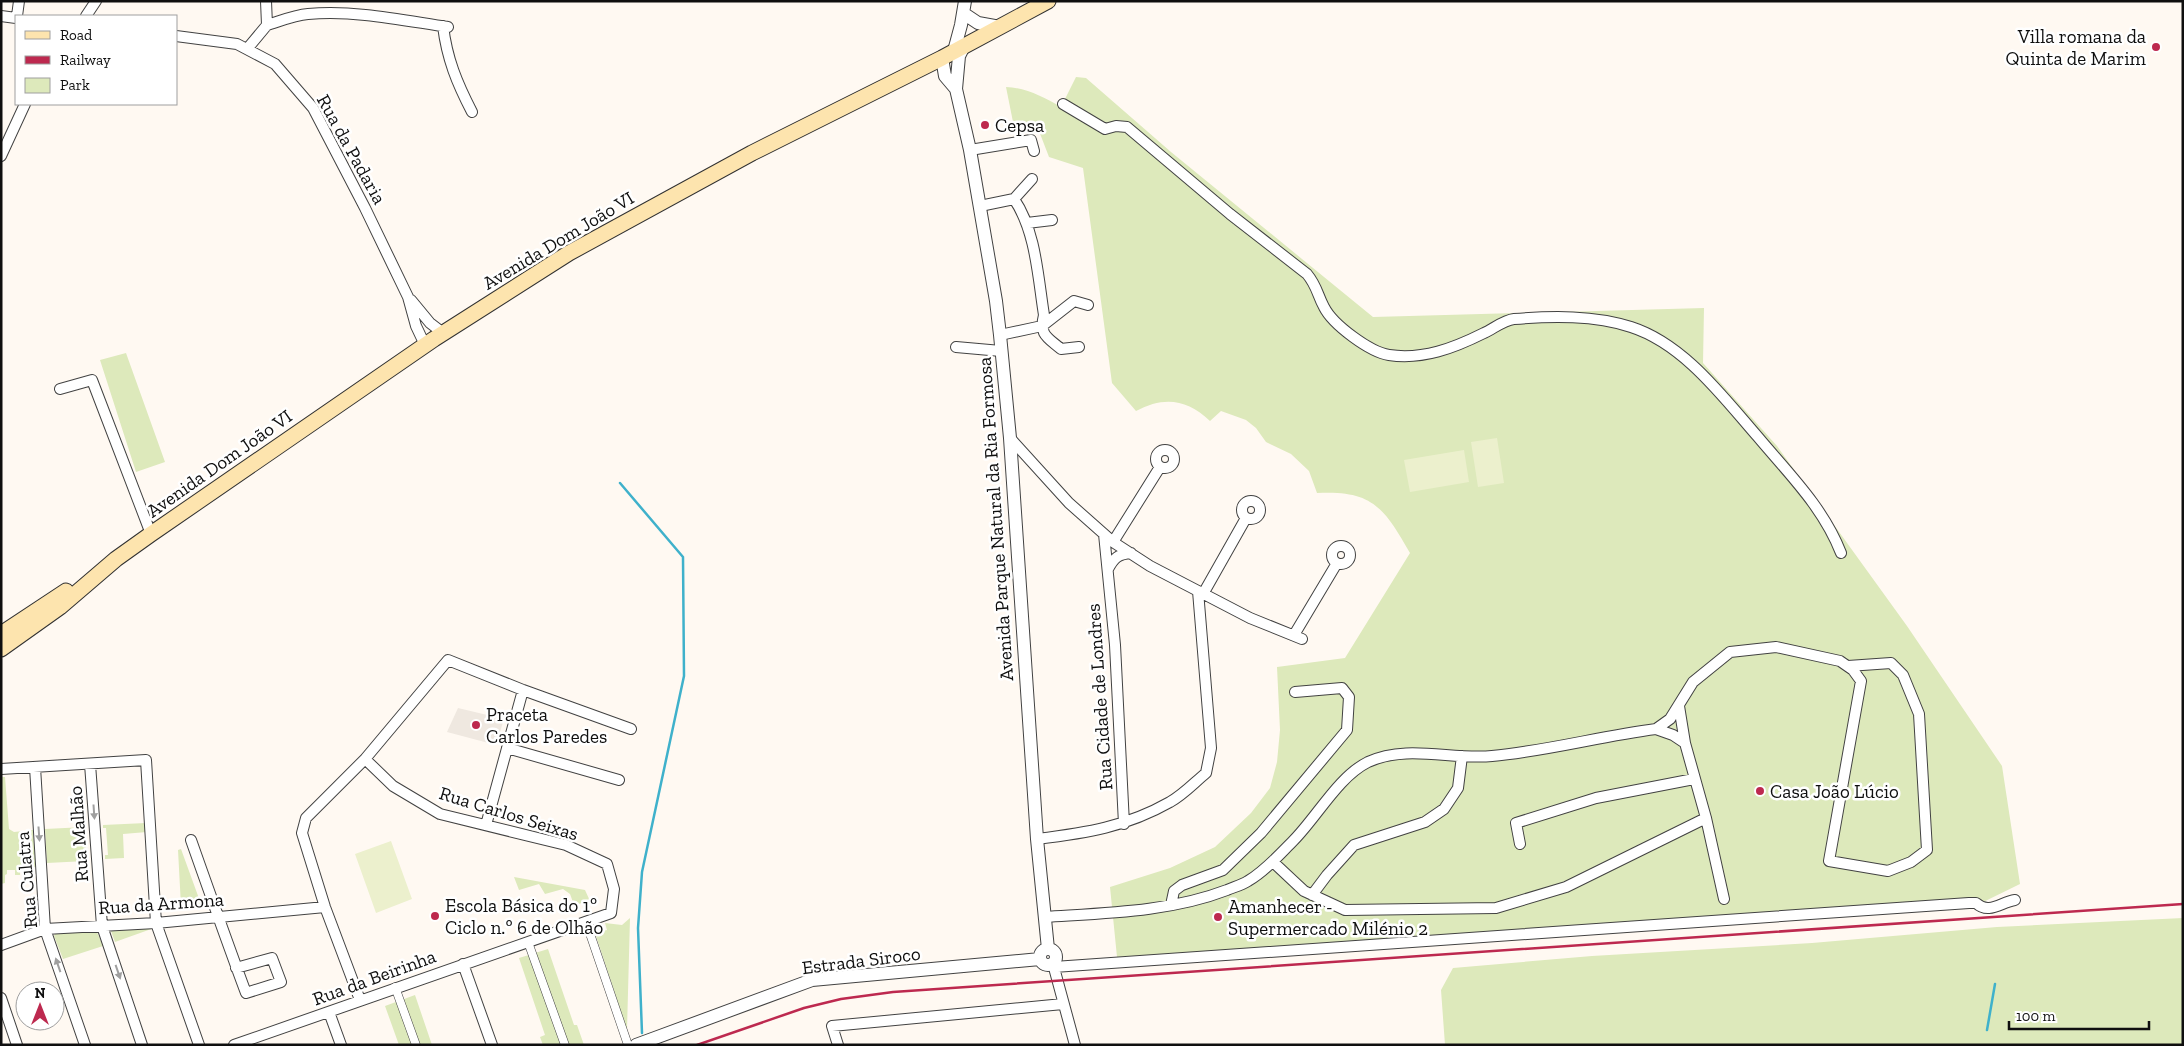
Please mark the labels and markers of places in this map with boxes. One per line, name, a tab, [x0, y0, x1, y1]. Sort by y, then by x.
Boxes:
place label: Villa romana da Quinta de Marim	[2005, 25, 2147, 70]
marker: Villa romana da Quinta de Marim	[2150, 41, 2162, 53]
place label: Cepsa	[995, 114, 1044, 137]
marker: Cepsa	[979, 119, 991, 131]
place label: Praceta Carlos Paredes	[486, 703, 607, 748]
marker: Praceta Carlos Paredes	[470, 719, 482, 731]
place label: Casa João Lúcio	[1770, 780, 1899, 803]
marker: Casa João Lúcio	[1754, 785, 1766, 797]
place label: Escola Básica do 1º Ciclo n.º 6 de Olhão	[445, 894, 603, 939]
place label: Amanhecer - Supermercado Milénio 2	[1228, 895, 1428, 940]
marker: Escola Básica do 1º Ciclo n.º 6 de Olhão	[429, 910, 441, 922]
marker: Amanhecer - Supermercado Milénio 2	[1212, 911, 1224, 923]

